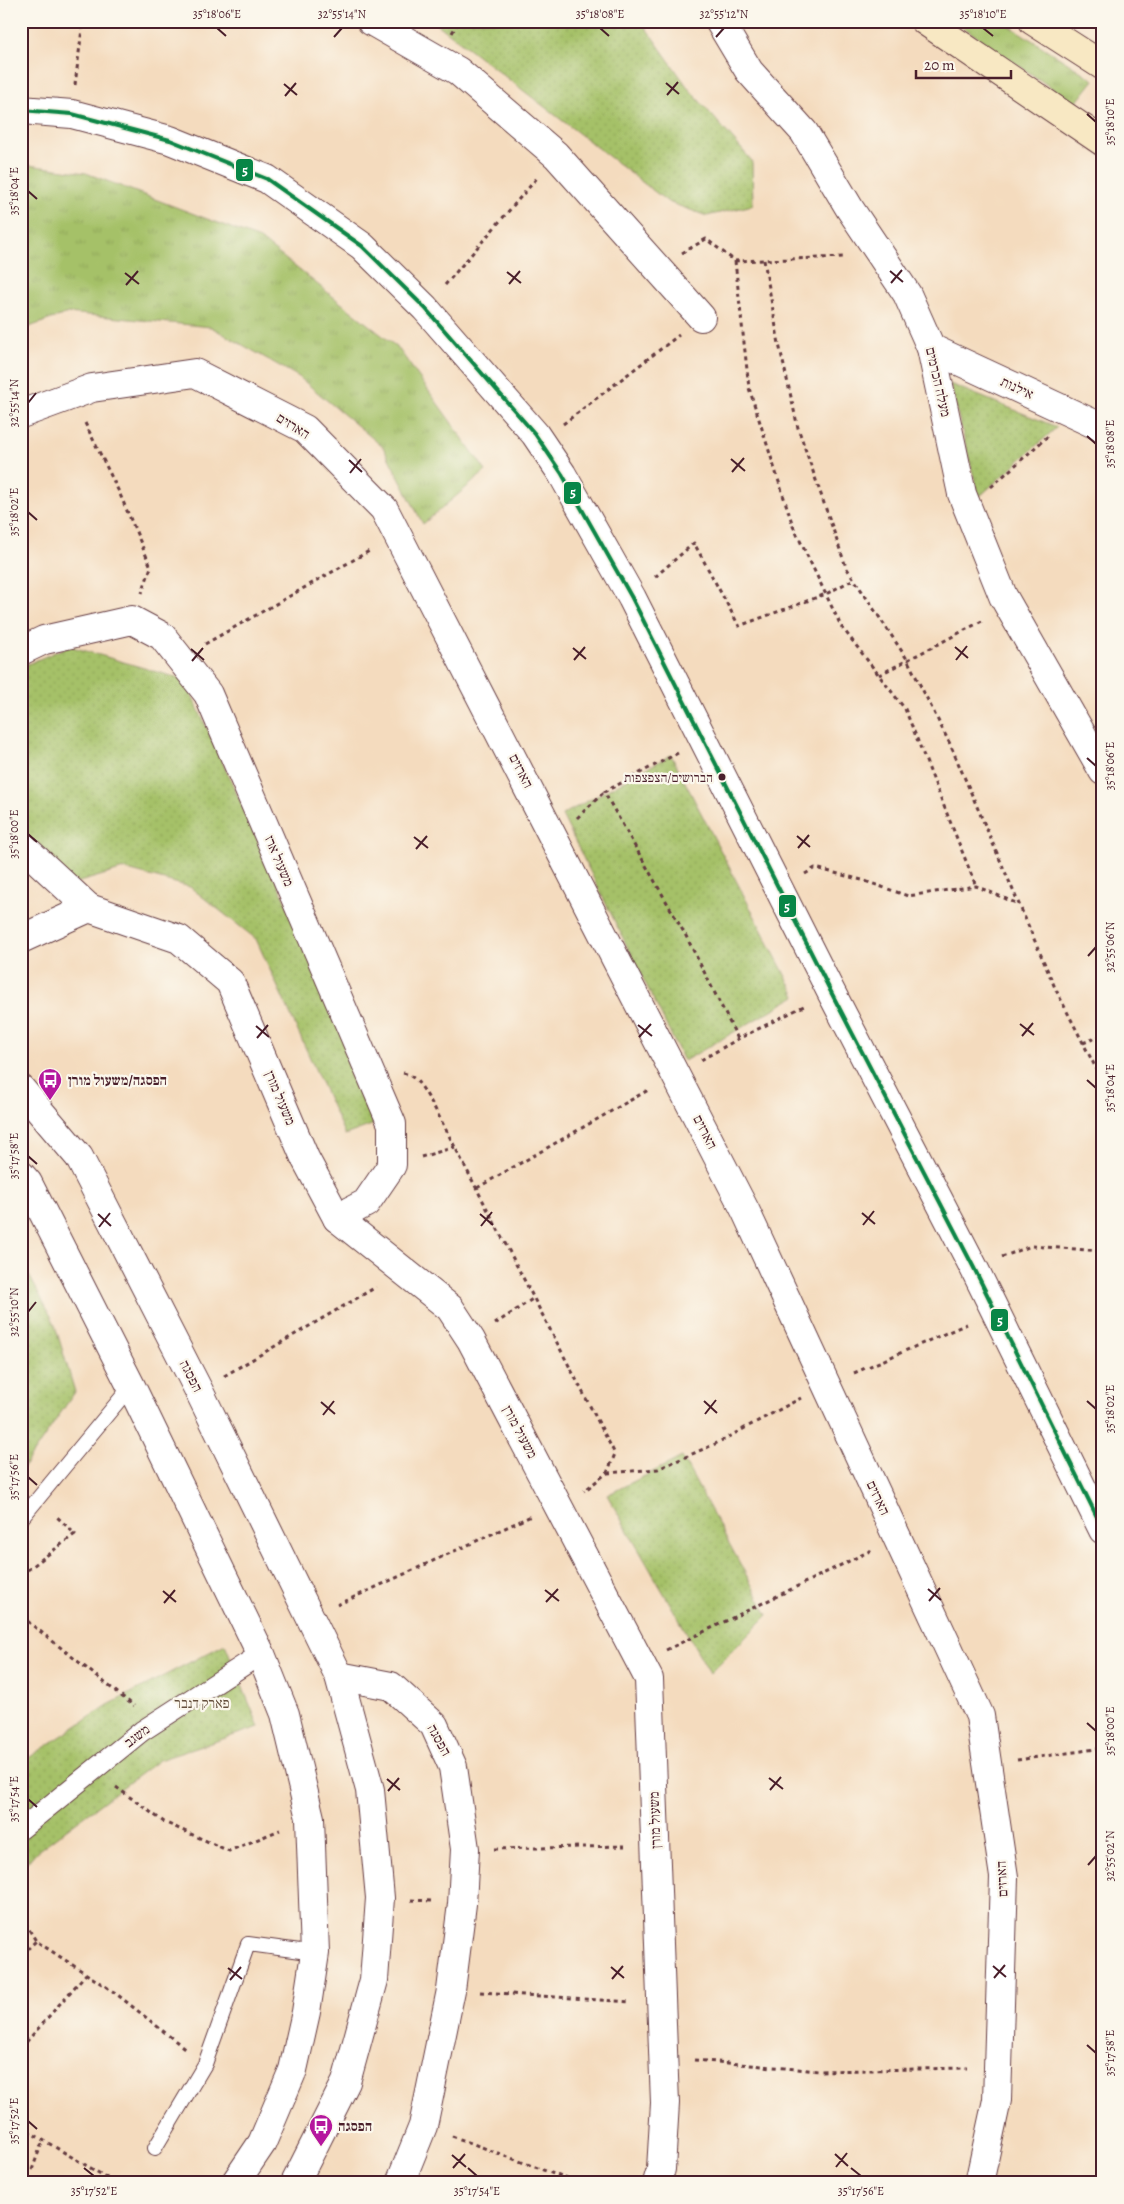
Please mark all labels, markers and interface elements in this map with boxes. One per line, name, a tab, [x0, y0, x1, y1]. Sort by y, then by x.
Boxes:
text: 35°18'06"E	[193, 6, 241, 22]
text: 32°55'14"N	[318, 6, 367, 22]
text: 35°18'08"E	[576, 6, 624, 22]
text: 32°55'12"N	[700, 6, 749, 22]
text: 35°18'10"E	[960, 6, 1006, 22]
scale bar	[916, 48, 1012, 80]
text: 20 m	[924, 55, 955, 75]
text: 35°18'10"E	[1102, 99, 1118, 145]
line badge: 5	[235, 158, 254, 182]
text: 5	[242, 161, 248, 180]
text: 35°18'04"E	[6, 167, 22, 215]
street label: מעלה הכרמים	[921, 345, 955, 419]
street label: אילנות	[997, 372, 1037, 404]
text: 32°55'14"N	[6, 378, 22, 427]
street label: הארזים	[273, 408, 313, 444]
text: 35°18'08"E	[1102, 420, 1118, 468]
line badge: 5	[563, 481, 582, 505]
text: 5	[570, 483, 576, 502]
text: 35°18'02"E	[6, 488, 22, 536]
text: 35°18'06"E	[1102, 742, 1118, 790]
street label: הארזים	[504, 751, 538, 791]
place label: הברושים/הצפצפות	[624, 769, 713, 786]
marker: הברושים/הצפצפות	[717, 772, 727, 782]
text: 35°18'00"E	[6, 809, 22, 859]
street label: משעול ארז	[260, 833, 298, 889]
line badge: 5	[778, 894, 797, 918]
text: 5	[784, 897, 790, 916]
text: 32°55'06"N	[1102, 921, 1118, 972]
text: 35°18'04"E	[1102, 1064, 1118, 1112]
bus stop icon: הפסגה/משעול מורן	[37, 1067, 63, 1101]
street label: משעול מורן	[260, 1068, 300, 1128]
place label: הפסגה/משעול מורן	[68, 1071, 167, 1090]
street label: הארזים	[688, 1112, 722, 1152]
text: 35°17'58"E	[6, 1133, 22, 1179]
text: 32°55'10"N	[6, 1287, 22, 1337]
line badge: 5	[990, 1308, 1009, 1332]
text: 5	[997, 1311, 1003, 1330]
street label: הפסגה	[175, 1357, 207, 1395]
text: 35°18'02"E	[1102, 1385, 1118, 1433]
street label: משעול מורן	[498, 1402, 542, 1462]
text: 35°17'56"E	[6, 1454, 22, 1500]
street label: הארזים	[862, 1478, 894, 1518]
park label: פארק דנבר	[174, 1694, 230, 1713]
text: 35°18'00"E	[1102, 1706, 1118, 1756]
street label: משגב	[120, 1720, 154, 1752]
street label: הפסגה	[423, 1721, 455, 1759]
text: 35°17'54"E	[6, 1776, 22, 1822]
street label: משעול מורן	[645, 1791, 665, 1849]
text: 32°55'02"N	[1102, 1830, 1118, 1882]
street label: הארזים	[992, 1860, 1012, 1898]
text: 35°17'58"E	[1102, 2030, 1118, 2076]
text: 35°17'52"E	[6, 2098, 22, 2144]
bus stop icon: הפסגה	[308, 2113, 334, 2147]
place label: הפסגה	[338, 2117, 372, 2136]
text: 35°17'52"E	[71, 2183, 117, 2199]
text: 35°17'54"E	[454, 2183, 500, 2199]
text: 35°17'56"E	[838, 2183, 884, 2199]

